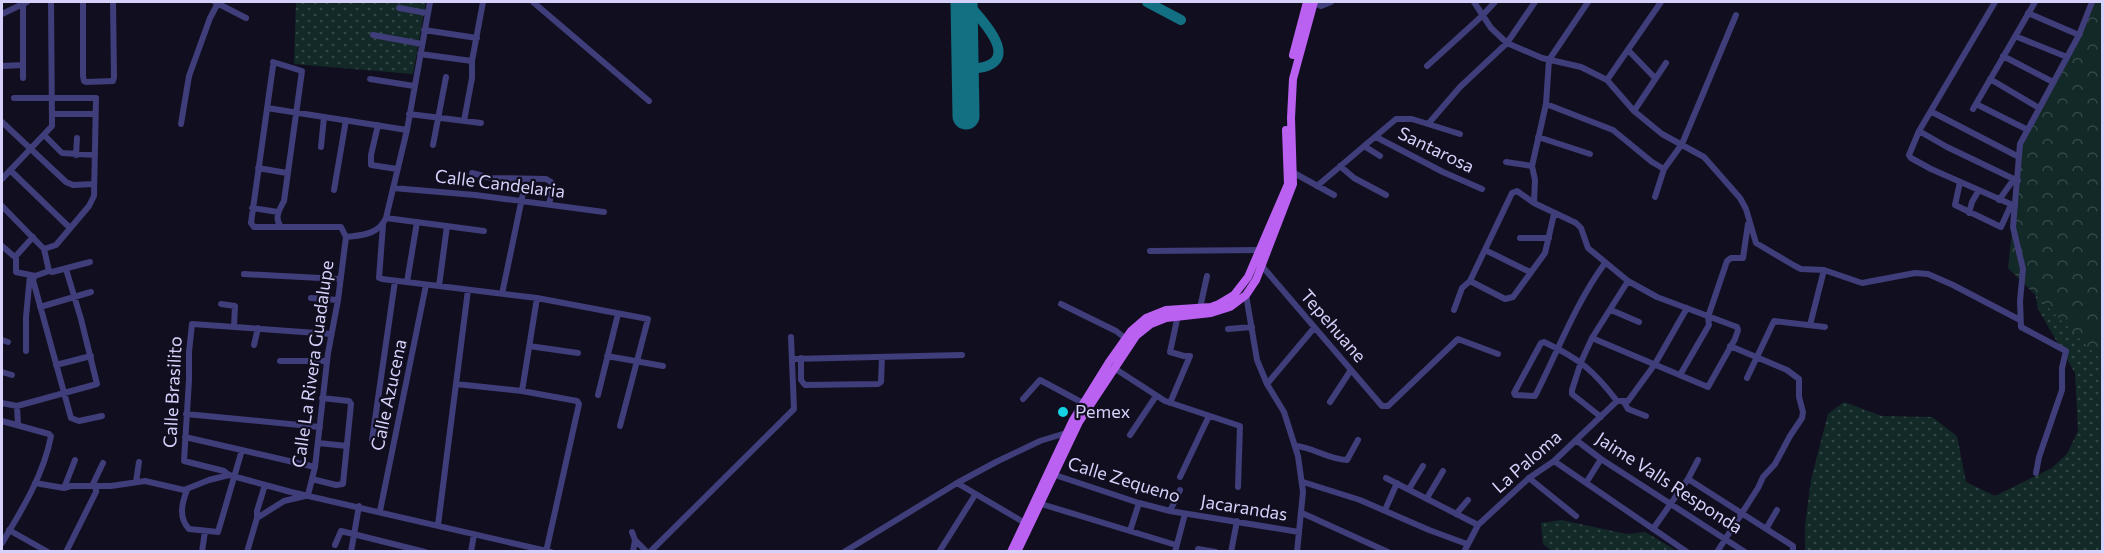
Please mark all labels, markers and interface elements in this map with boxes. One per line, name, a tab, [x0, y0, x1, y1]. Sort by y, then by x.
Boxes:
street label: Santarosa	[1395, 121, 1478, 177]
street label: Calle Candelaria	[434, 164, 566, 202]
street label: Calle La Rivera Guadalupe	[287, 259, 337, 469]
street label: Tepehuane	[1296, 284, 1371, 366]
street label: Calle Brasilito	[158, 335, 186, 448]
street label: Calle Azucena	[365, 337, 411, 453]
place label: Pemex	[1075, 400, 1131, 422]
marker: Pemex	[1056, 405, 1070, 419]
street label: La Paloma	[1487, 425, 1565, 497]
street label: Jaime Valls Responda	[1592, 427, 1747, 538]
street label: Calle Zequeno	[1065, 451, 1183, 507]
street label: Jacarandas	[1199, 489, 1289, 525]

